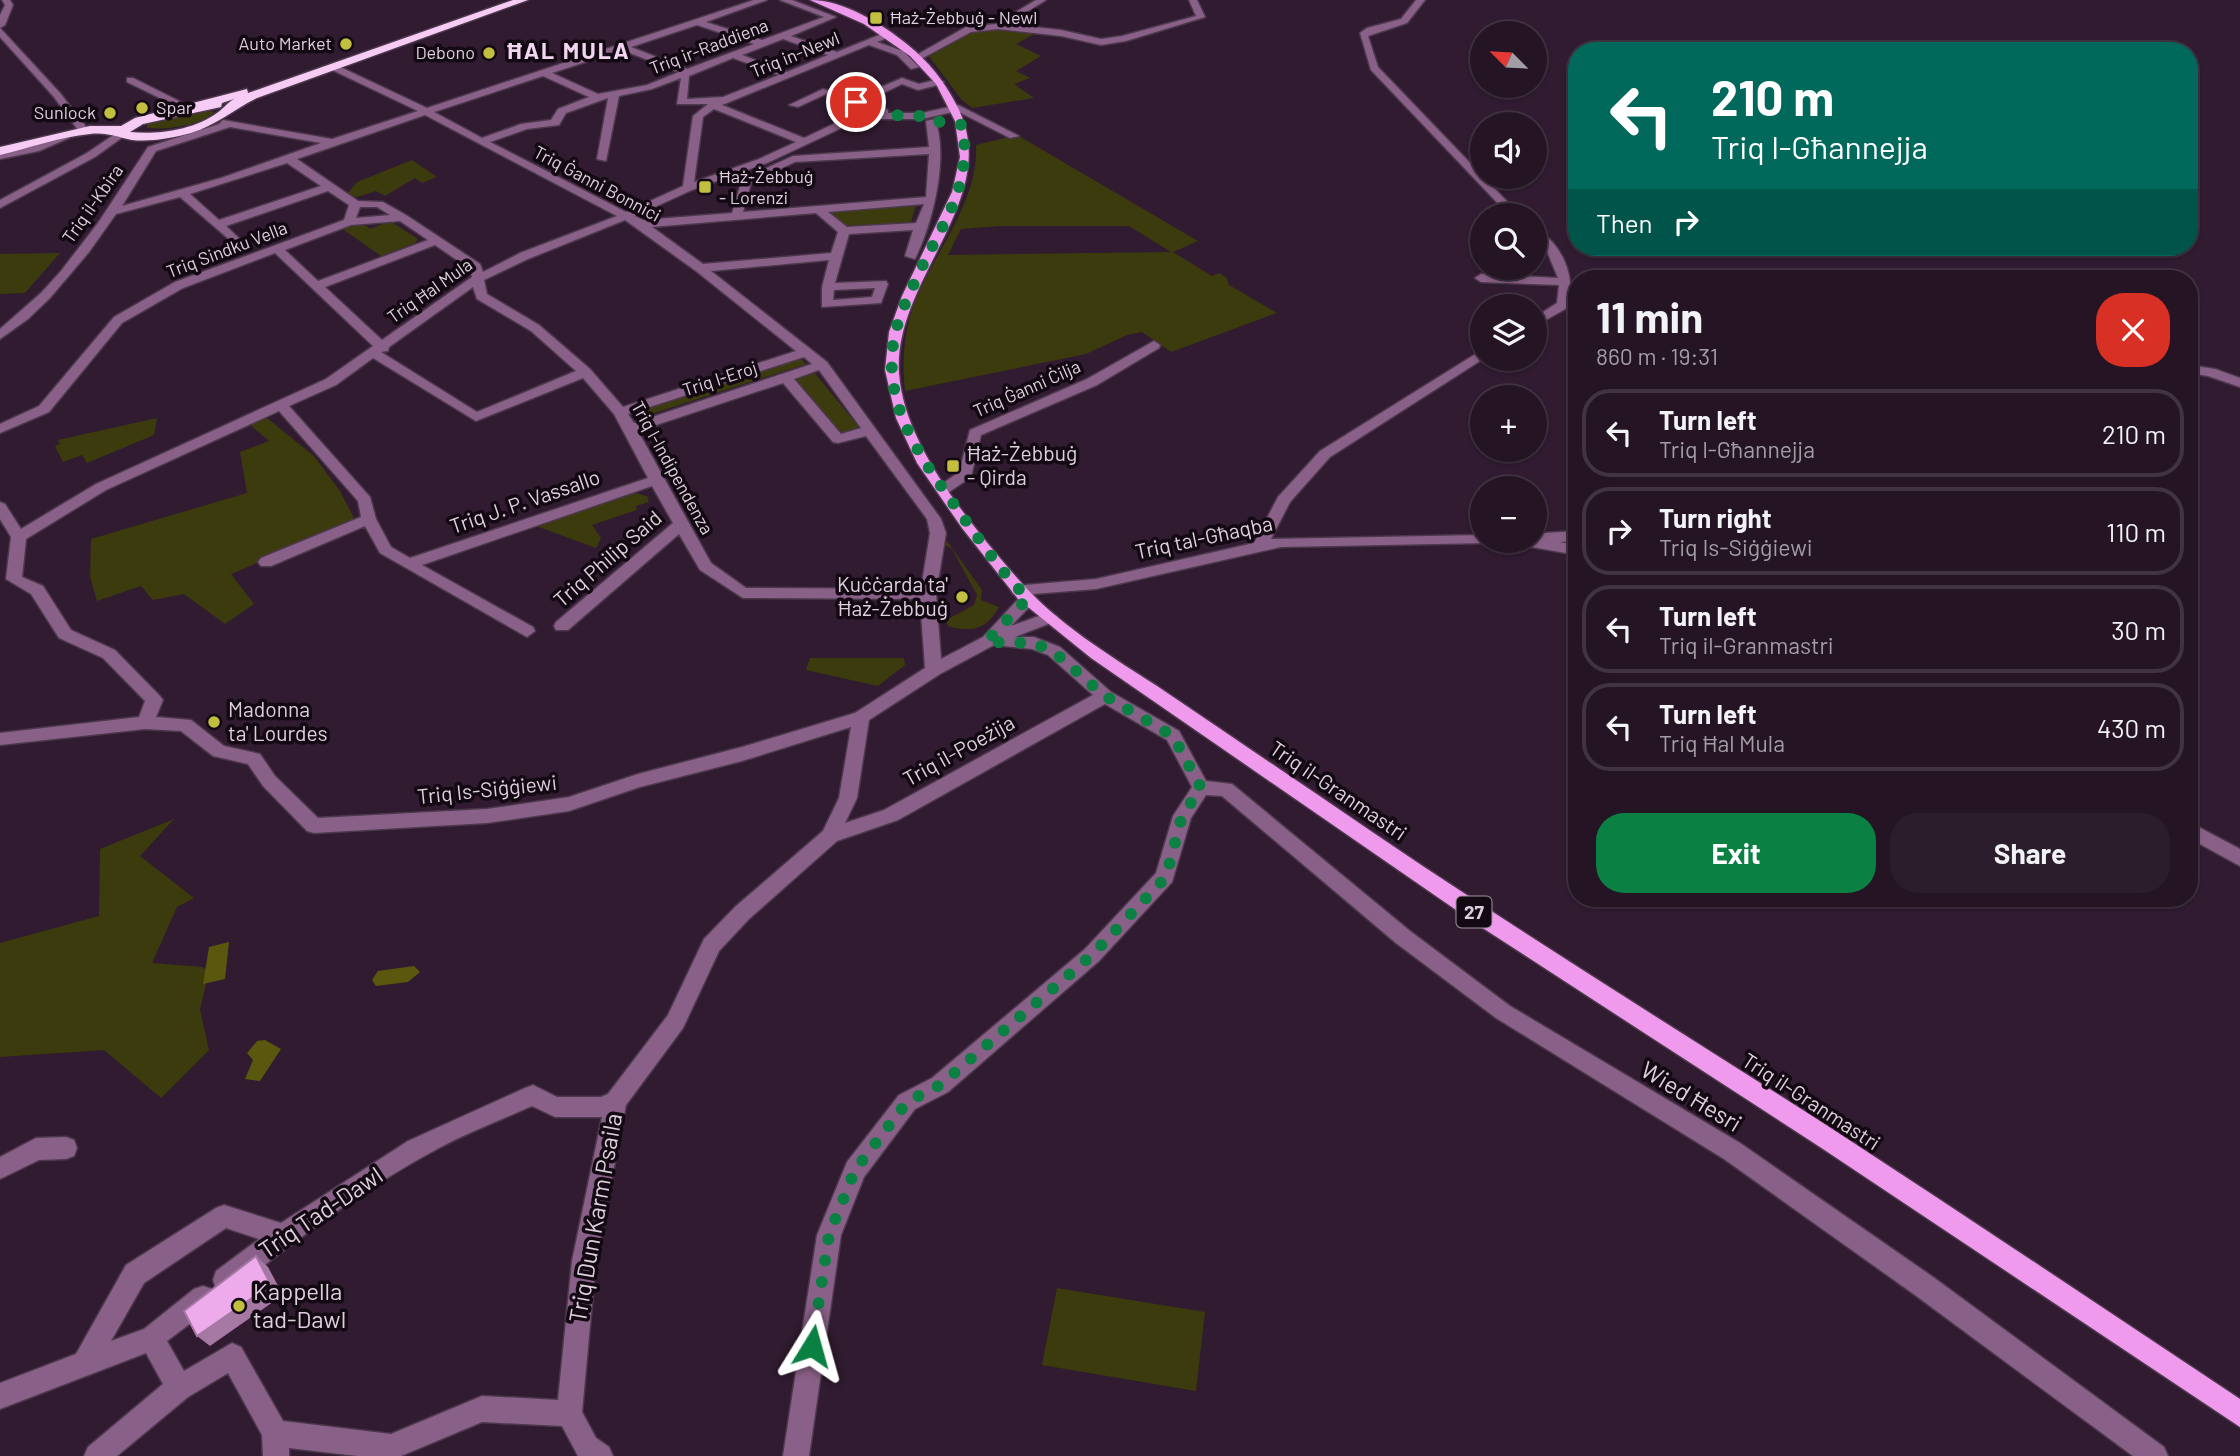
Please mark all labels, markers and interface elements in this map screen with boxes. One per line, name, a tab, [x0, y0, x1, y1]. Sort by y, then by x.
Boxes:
place label: Ħaż-Żebbuġ - Newl	[890, 6, 1037, 28]
marker: Ħaż-Żebbuġ - Newl	[868, 10, 884, 26]
street label: Triq ir-Raddiena	[646, 13, 771, 79]
north arrow	[1470, 21, 1547, 98]
map controls	[1470, 21, 1547, 553]
street label: Triq in-Newl	[747, 26, 842, 82]
place label: Auto Market	[238, 32, 332, 54]
marker: Auto Market	[338, 36, 354, 52]
district label: ĦAL MULA	[507, 36, 631, 64]
place label: Debono	[415, 41, 475, 63]
marker: Debono	[481, 45, 497, 61]
text: 210 m	[1711, 67, 1834, 126]
icon: left	[1596, 70, 1687, 161]
pin	[826, 72, 886, 132]
icon: arrive	[837, 83, 875, 121]
place label: Spar	[156, 96, 193, 118]
marker: Spar	[134, 100, 150, 116]
place label: Sunlock	[34, 101, 96, 123]
marker: Sunlock	[102, 105, 118, 121]
button: sound	[1470, 112, 1547, 189]
text: Triq l-Għannejja	[1711, 127, 1928, 165]
street label: Triq Ġanni Bonnici	[530, 140, 665, 226]
street label: Triq il-Kbira	[57, 160, 127, 247]
place label: Ħaż-Żebbuġ - Lorenzi	[719, 165, 813, 208]
marker: Ħaż-Żebbuġ - Lorenzi	[697, 179, 713, 195]
button: search	[1470, 203, 1547, 280]
icon: right	[1667, 203, 1705, 241]
text: Then	[1596, 207, 1653, 238]
street label: Triq Sindku Vella	[163, 216, 290, 282]
street label: Triq Ħal Mula	[383, 253, 476, 327]
text: 11 min	[1596, 291, 1703, 341]
button: close	[2096, 293, 2170, 367]
button: layers	[1470, 294, 1547, 371]
text: 860 m · 19:31	[1596, 342, 1718, 370]
street label: Triq Ġanni Ċilja	[970, 355, 1084, 422]
street label: Triq l-Eroj	[680, 356, 760, 400]
button: +	[1470, 385, 1547, 462]
street label: Triq l-Indipendenza	[627, 397, 719, 538]
text: Turn left	[1659, 404, 1757, 435]
icon: left	[1600, 414, 1638, 452]
text: 210 m	[2102, 418, 2166, 449]
text: Triq l-Għannejja	[1659, 435, 1815, 463]
place label: Ħaż-Żebbuġ - Qirda	[967, 440, 1077, 489]
marker: Ħaż-Żebbuġ - Qirda	[945, 458, 961, 474]
street label: Triq J. P. Vassallo	[446, 463, 603, 538]
button: −	[1470, 476, 1547, 553]
text: Turn right	[1659, 502, 1772, 533]
street label: Triq Philip Said	[548, 504, 666, 611]
street label: Triq tal-Għaqba	[1133, 510, 1275, 563]
icon: right	[1600, 512, 1638, 550]
text: 110 m	[2106, 516, 2166, 547]
text: Triq Is-Siġġiewi	[1659, 533, 1813, 561]
place label: Kuċċarda ta' Ħaż-Żebbuġ	[837, 571, 948, 620]
marker: Kuċċarda ta' Ħaż-Żebbuġ	[954, 589, 970, 605]
text: Turn left	[1659, 600, 1757, 631]
icon: left	[1600, 610, 1638, 648]
text: 30 m	[2111, 614, 2166, 645]
text: Triq il-Granmastri	[1659, 631, 1834, 659]
place label: Madonna ta' Lourdes	[228, 696, 328, 745]
text: Turn left	[1659, 698, 1757, 729]
icon: left	[1600, 708, 1638, 746]
street label: Triq il-Poeżija	[898, 709, 1018, 791]
text: 430 m	[2097, 712, 2166, 743]
marker: Madonna ta' Lourdes	[206, 714, 222, 730]
text: Triq Ħal Mula	[1659, 729, 1785, 757]
street label: Triq il-Granmastri	[1266, 735, 1412, 845]
street label: Triq Is-Siġġiewi	[416, 769, 558, 808]
button: Exit	[1596, 813, 1876, 893]
button: Share	[1890, 813, 2170, 893]
road number: 27	[1456, 896, 1492, 928]
street label: Triq il-Granmastri	[1738, 1047, 1885, 1155]
street label: Wied Ħesri	[1636, 1054, 1747, 1137]
street label: Triq Dun Karm Psaila	[562, 1111, 627, 1325]
street label: Triq Tad-Dawl	[253, 1160, 388, 1264]
place label: Kappella tad-Dawl	[253, 1276, 346, 1333]
marker: Kappella tad-Dawl	[231, 1298, 247, 1314]
position arrow	[775, 1309, 849, 1383]

